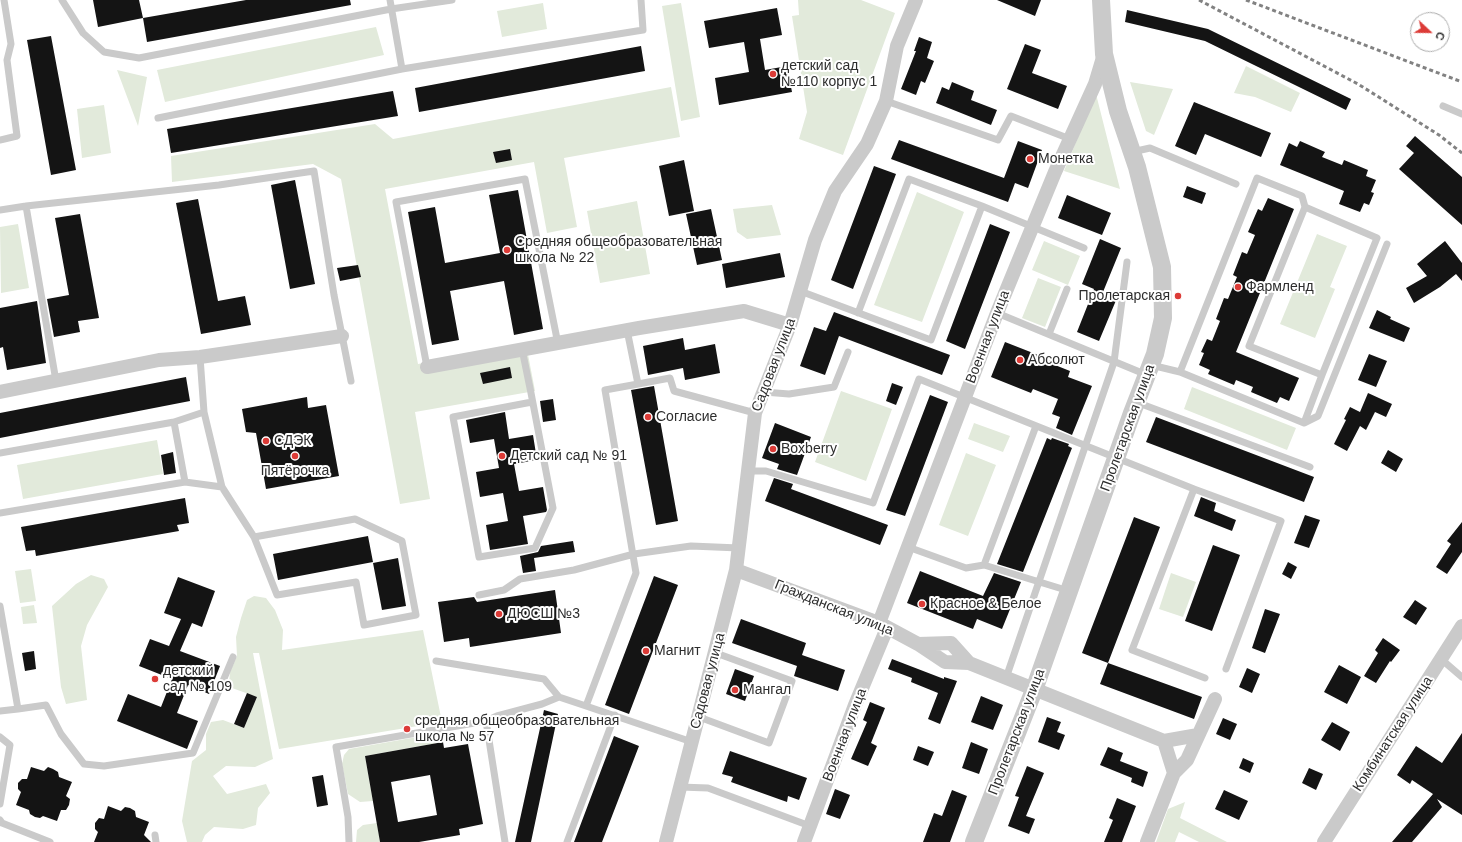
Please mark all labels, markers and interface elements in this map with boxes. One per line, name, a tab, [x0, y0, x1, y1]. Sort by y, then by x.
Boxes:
north arrow	[1410, 12, 1450, 52]
text: С	[1433, 30, 1447, 42]
place label: детский сад №110 корпус 1	[781, 58, 877, 90]
marker: детский сад №110 корпус 1	[768, 69, 778, 79]
place label: Монетка	[1038, 151, 1093, 167]
marker: Монетка	[1025, 154, 1035, 164]
place label: Средняя общеобразовательная школа № 22	[515, 234, 722, 266]
marker: Средняя общеобразовательная школа № 22	[502, 245, 512, 255]
place label: Фармленд	[1246, 279, 1314, 295]
marker: Фармленд	[1233, 282, 1243, 292]
street label: Военная улица	[963, 288, 1013, 386]
place label: Пролетарская	[1079, 288, 1170, 304]
marker: Пролетарская	[1173, 291, 1183, 301]
street label: Садовая улица	[748, 316, 800, 414]
place label: Абсолют	[1028, 352, 1085, 368]
marker: Абсолют	[1015, 355, 1025, 365]
street label: Пролетарская улица	[1097, 362, 1159, 494]
place label: Согласие	[656, 409, 717, 425]
marker: Согласие	[643, 412, 653, 422]
place label: СДЭК	[274, 433, 312, 449]
marker: СДЭК	[261, 436, 271, 446]
place label: Boxberry	[781, 441, 837, 457]
marker: Boxberry	[768, 444, 778, 454]
place label: Детский сад № 91	[510, 448, 627, 464]
marker: Пятёрочка	[290, 451, 300, 461]
marker: Детский сад № 91	[497, 451, 507, 461]
place label: Пятёрочка	[261, 463, 329, 479]
street label: Гражданская улица	[772, 577, 896, 639]
place label: Красное & Белое	[930, 596, 1042, 612]
marker: Красное & Белое	[917, 599, 927, 609]
place label: ДЮСШ №3	[507, 606, 580, 622]
marker: ДЮСШ №3	[494, 609, 504, 619]
street label: Садовая улица	[687, 631, 729, 731]
place label: Магнит	[654, 643, 701, 659]
marker: Магнит	[641, 646, 651, 656]
place label: детский сад № 109	[163, 663, 232, 696]
street label: Пролетарская улица	[985, 667, 1049, 797]
street label: Комбинатская улица	[1349, 673, 1437, 795]
marker: детский сад № 109	[150, 674, 160, 684]
place label: Мангал	[743, 682, 791, 698]
marker: Мангал	[730, 685, 740, 695]
street label: Военная улица	[820, 686, 870, 784]
place label: средняя общеобразовательная школа № 57	[415, 713, 619, 746]
marker: средняя общеобразовательная школа № 57	[402, 724, 412, 734]

